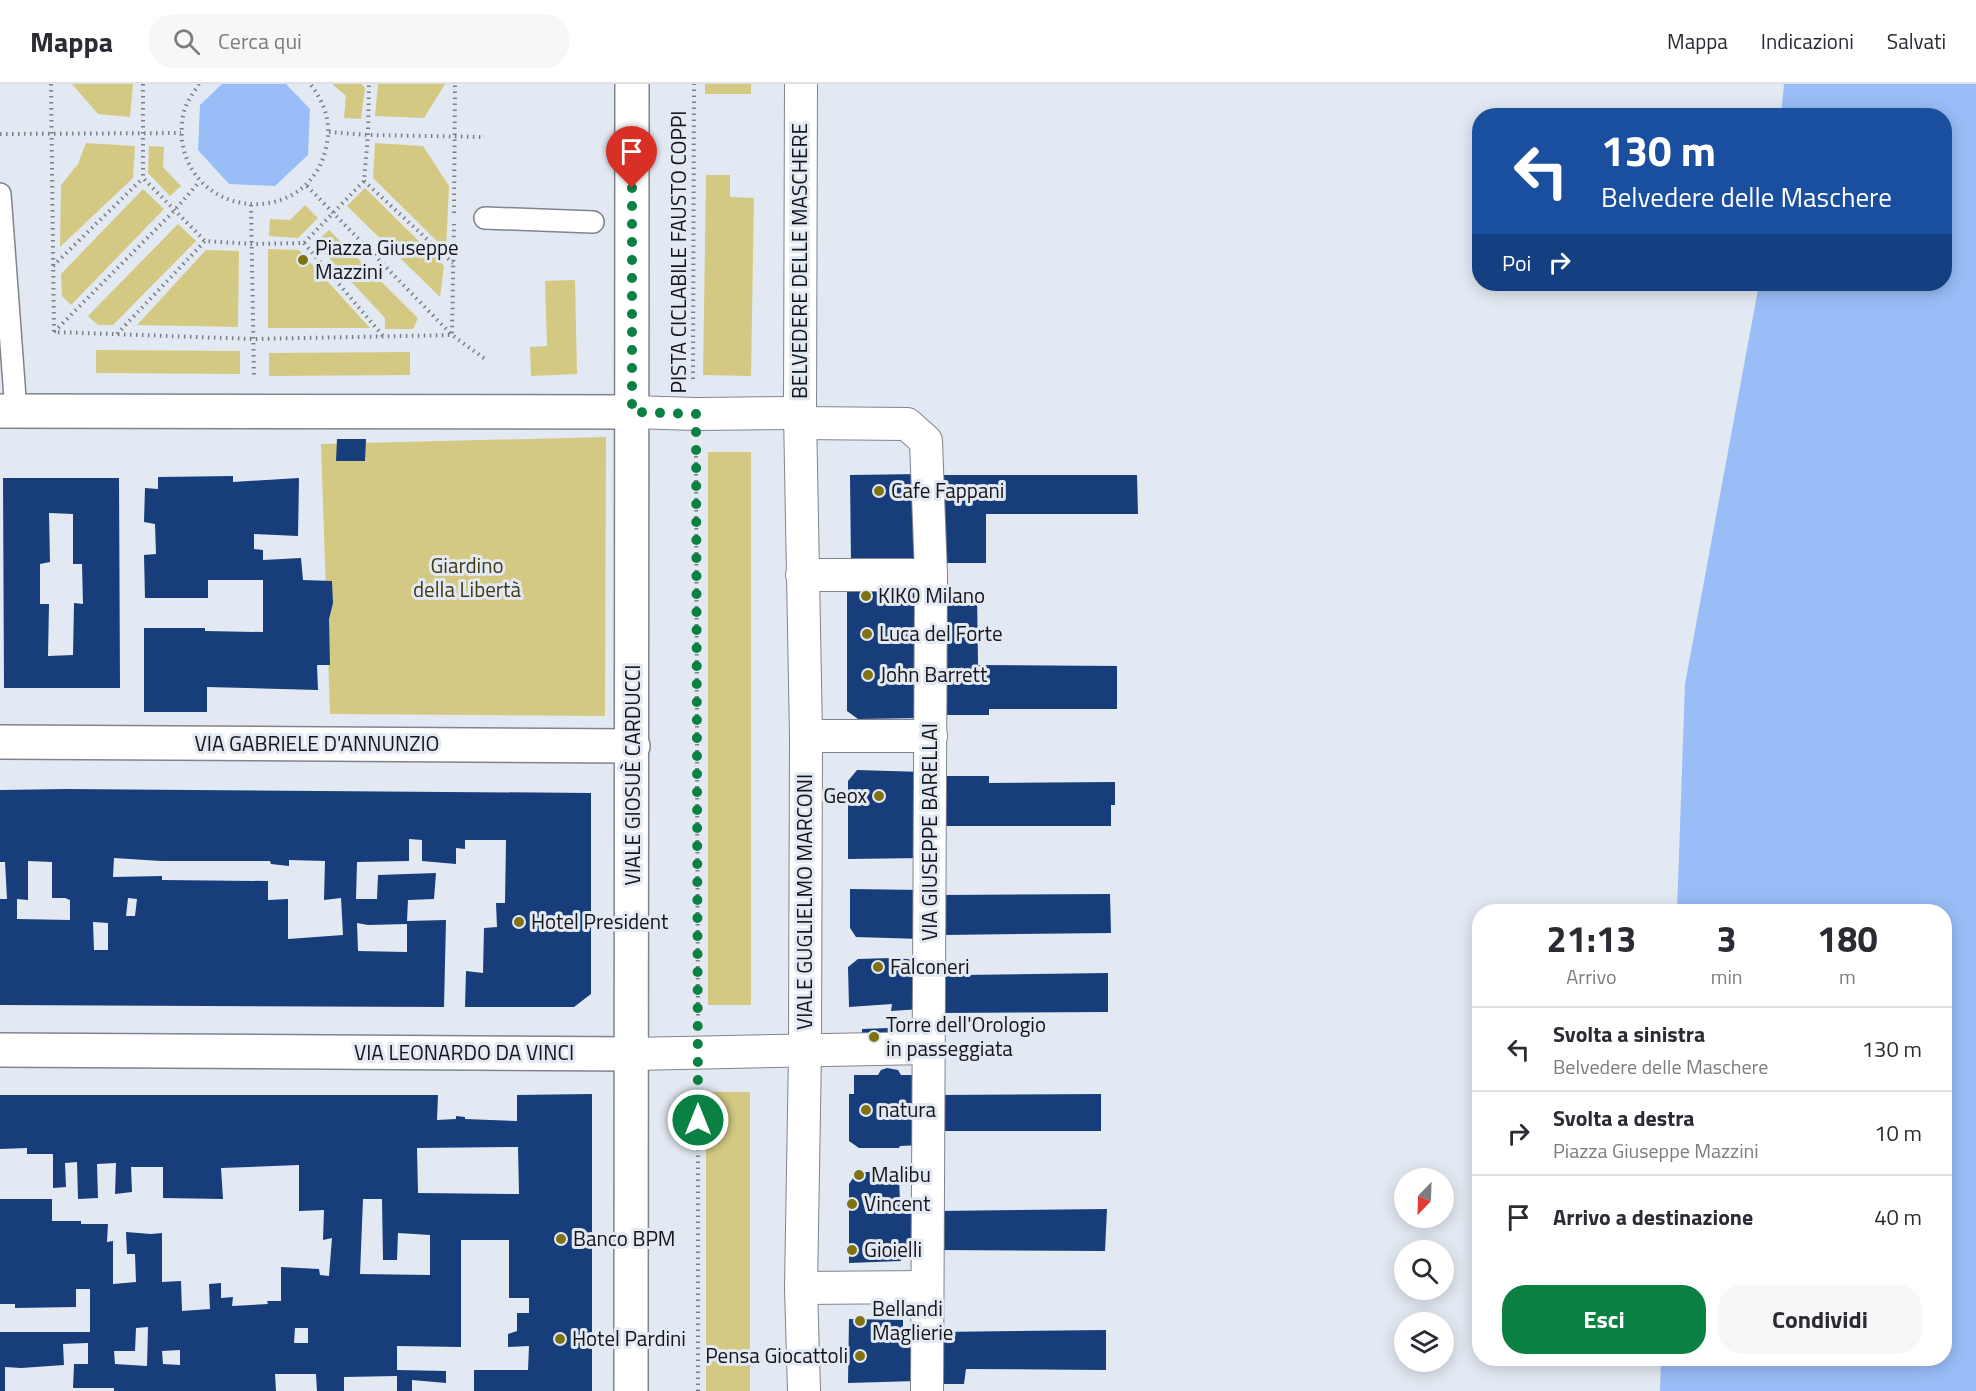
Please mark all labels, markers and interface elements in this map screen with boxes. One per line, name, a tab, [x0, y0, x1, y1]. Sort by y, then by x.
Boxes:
search box	[149, 14, 569, 68]
text: Mappa	[30, 20, 113, 63]
text: Cerca qui	[218, 24, 302, 58]
icon: search	[170, 25, 203, 58]
text: Mappa	[1667, 25, 1728, 57]
text: Indicazioni	[1761, 25, 1854, 57]
text: Salvati	[1887, 25, 1946, 57]
street label: PISTA CICLABILE FAUSTO COPPI	[662, 110, 694, 394]
text: 130 m	[1601, 118, 1716, 182]
street label: BELVEDERE DELLE MASCHERE	[783, 123, 815, 399]
pin	[606, 126, 657, 188]
icon: left	[1502, 132, 1580, 210]
icon: arrive	[615, 135, 648, 168]
text: Belvedere delle Maschere	[1601, 176, 1892, 217]
place label: Piazza Giuseppe Mazzini	[315, 231, 459, 287]
text: Poi	[1502, 246, 1531, 280]
icon: right	[1543, 246, 1576, 279]
marker: Piazza Giuseppe Mazzini	[296, 253, 310, 267]
place label: Cafe Fappani	[891, 474, 1004, 506]
marker: Cafe Fappani	[872, 484, 886, 498]
park label: Giardino della Libertà	[413, 549, 521, 605]
place label: KIKO Milano	[878, 579, 985, 611]
marker: KIKO Milano	[859, 589, 873, 603]
place label: Luca del Forte	[879, 617, 1003, 649]
marker: Luca del Forte	[860, 627, 874, 641]
place label: John Barrett	[880, 658, 988, 690]
street label: VIALE GIOSUÈ CARDUCCI	[616, 664, 648, 886]
marker: John Barrett	[861, 668, 875, 682]
street label: VIA GIUSEPPE BARELLAI	[913, 723, 945, 941]
street label: VIA GABRIELE D'ANNUNZIO	[195, 727, 439, 759]
street label: VIALE GUGLIELMO MARCONI	[788, 774, 820, 1030]
place label: Geox	[823, 779, 868, 811]
marker: Geox	[872, 789, 886, 803]
place label: Hotel President	[531, 905, 669, 937]
text: 21:13	[1546, 911, 1636, 966]
text: 3	[1717, 911, 1737, 966]
text: 180	[1817, 911, 1878, 966]
marker: Hotel President	[512, 915, 526, 929]
place label: Falconeri	[890, 950, 970, 982]
marker: Falconeri	[871, 960, 885, 974]
text: Arrivo	[1566, 961, 1616, 992]
text: min	[1711, 961, 1743, 992]
text: m	[1839, 961, 1856, 992]
place label: Torre dell'Orologio in passeggiata	[886, 1008, 1046, 1064]
text: Svolta a sinistra	[1553, 1017, 1705, 1051]
marker: Torre dell'Orologio in passeggiata	[867, 1030, 881, 1044]
text: 130 m	[1862, 1032, 1922, 1066]
icon: left	[1502, 1033, 1535, 1066]
street label: VIA LEONARDO DA VINCI	[354, 1036, 574, 1068]
text: Belvedere delle Maschere	[1553, 1051, 1768, 1082]
position arrow	[666, 1088, 730, 1152]
place label: natura	[878, 1093, 937, 1125]
text: Svolta a destra	[1553, 1101, 1695, 1135]
marker: natura	[859, 1103, 873, 1117]
text: 10 m	[1874, 1116, 1922, 1150]
icon: right	[1502, 1117, 1535, 1150]
text: Piazza Giuseppe Mazzini	[1553, 1135, 1759, 1166]
place label: Malibu	[871, 1158, 931, 1190]
marker: Malibu	[852, 1168, 866, 1182]
north arrow	[1394, 1168, 1454, 1228]
map controls	[1394, 1168, 1454, 1372]
place label: Vincent	[864, 1187, 931, 1219]
marker: Vincent	[845, 1197, 859, 1211]
text: Arrivo a destinazione	[1553, 1200, 1753, 1234]
text: 40 m	[1874, 1200, 1922, 1234]
icon: arrive	[1502, 1201, 1535, 1234]
place label: Banco BPM	[573, 1222, 676, 1254]
marker: Banco BPM	[554, 1232, 568, 1246]
place label: Gioielli	[864, 1233, 922, 1265]
button: search	[1394, 1240, 1454, 1300]
marker: Gioielli	[845, 1243, 859, 1257]
button: Esci	[1502, 1285, 1706, 1354]
button: Condividi	[1718, 1285, 1922, 1354]
place label: Bellandi Maglierie	[872, 1292, 953, 1348]
button: layers	[1394, 1312, 1454, 1372]
marker: Bellandi Maglierie	[853, 1314, 867, 1328]
place label: Hotel Pardini	[572, 1322, 686, 1354]
marker: Hotel Pardini	[553, 1332, 567, 1346]
place label: Pensa Giocattoli	[705, 1339, 848, 1371]
marker: Pensa Giocattoli	[853, 1349, 867, 1363]

